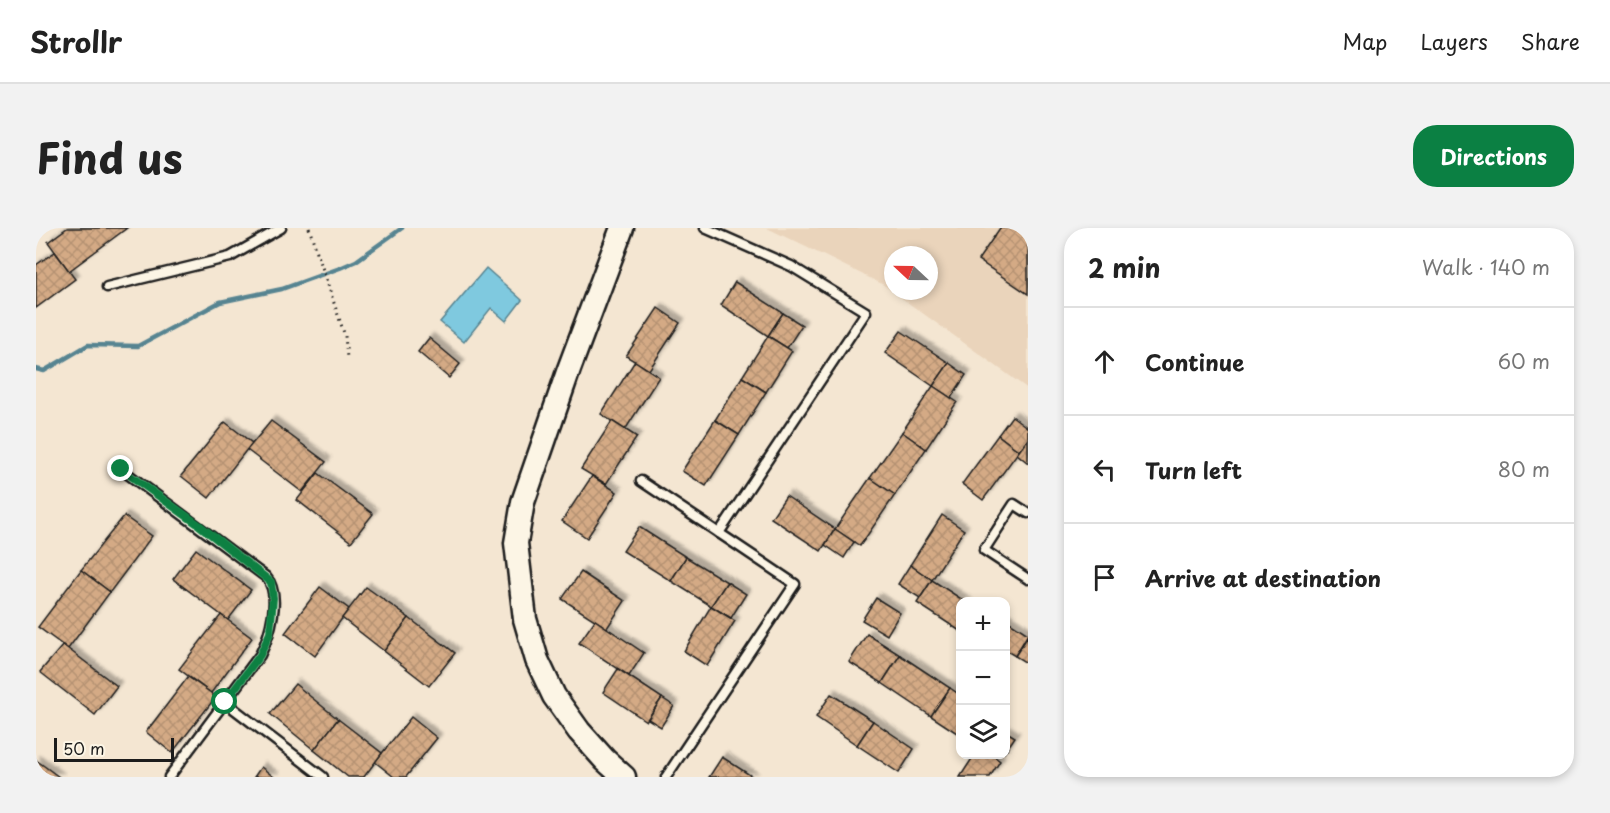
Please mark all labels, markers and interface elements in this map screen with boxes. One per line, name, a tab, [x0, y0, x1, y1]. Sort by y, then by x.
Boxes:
text: Strollr	[30, 20, 122, 63]
text: Map	[1343, 25, 1387, 57]
text: Layers	[1420, 25, 1488, 57]
text: Share	[1521, 25, 1580, 57]
text: Find us	[36, 125, 183, 188]
button: Directions	[1413, 125, 1574, 187]
north arrow	[884, 246, 938, 300]
text: 2 min	[1088, 248, 1161, 287]
text: Walk · 140 m	[1422, 252, 1550, 282]
icon: ahead	[1088, 345, 1121, 378]
text: Continue	[1145, 345, 1244, 378]
text: 60 m	[1498, 346, 1550, 376]
icon: left	[1088, 453, 1121, 486]
text: Turn left	[1145, 453, 1242, 486]
text: 80 m	[1498, 454, 1550, 484]
route end	[107, 455, 133, 481]
icon: arrive	[1088, 561, 1121, 594]
text: Arrive at destination	[1145, 561, 1381, 594]
map controls	[956, 597, 1010, 759]
button: +	[956, 597, 1010, 651]
button: −	[956, 651, 1010, 705]
route start	[211, 688, 237, 714]
button: layers	[956, 705, 1010, 759]
scale bar	[54, 735, 174, 762]
text: 50 m	[63, 736, 104, 760]

